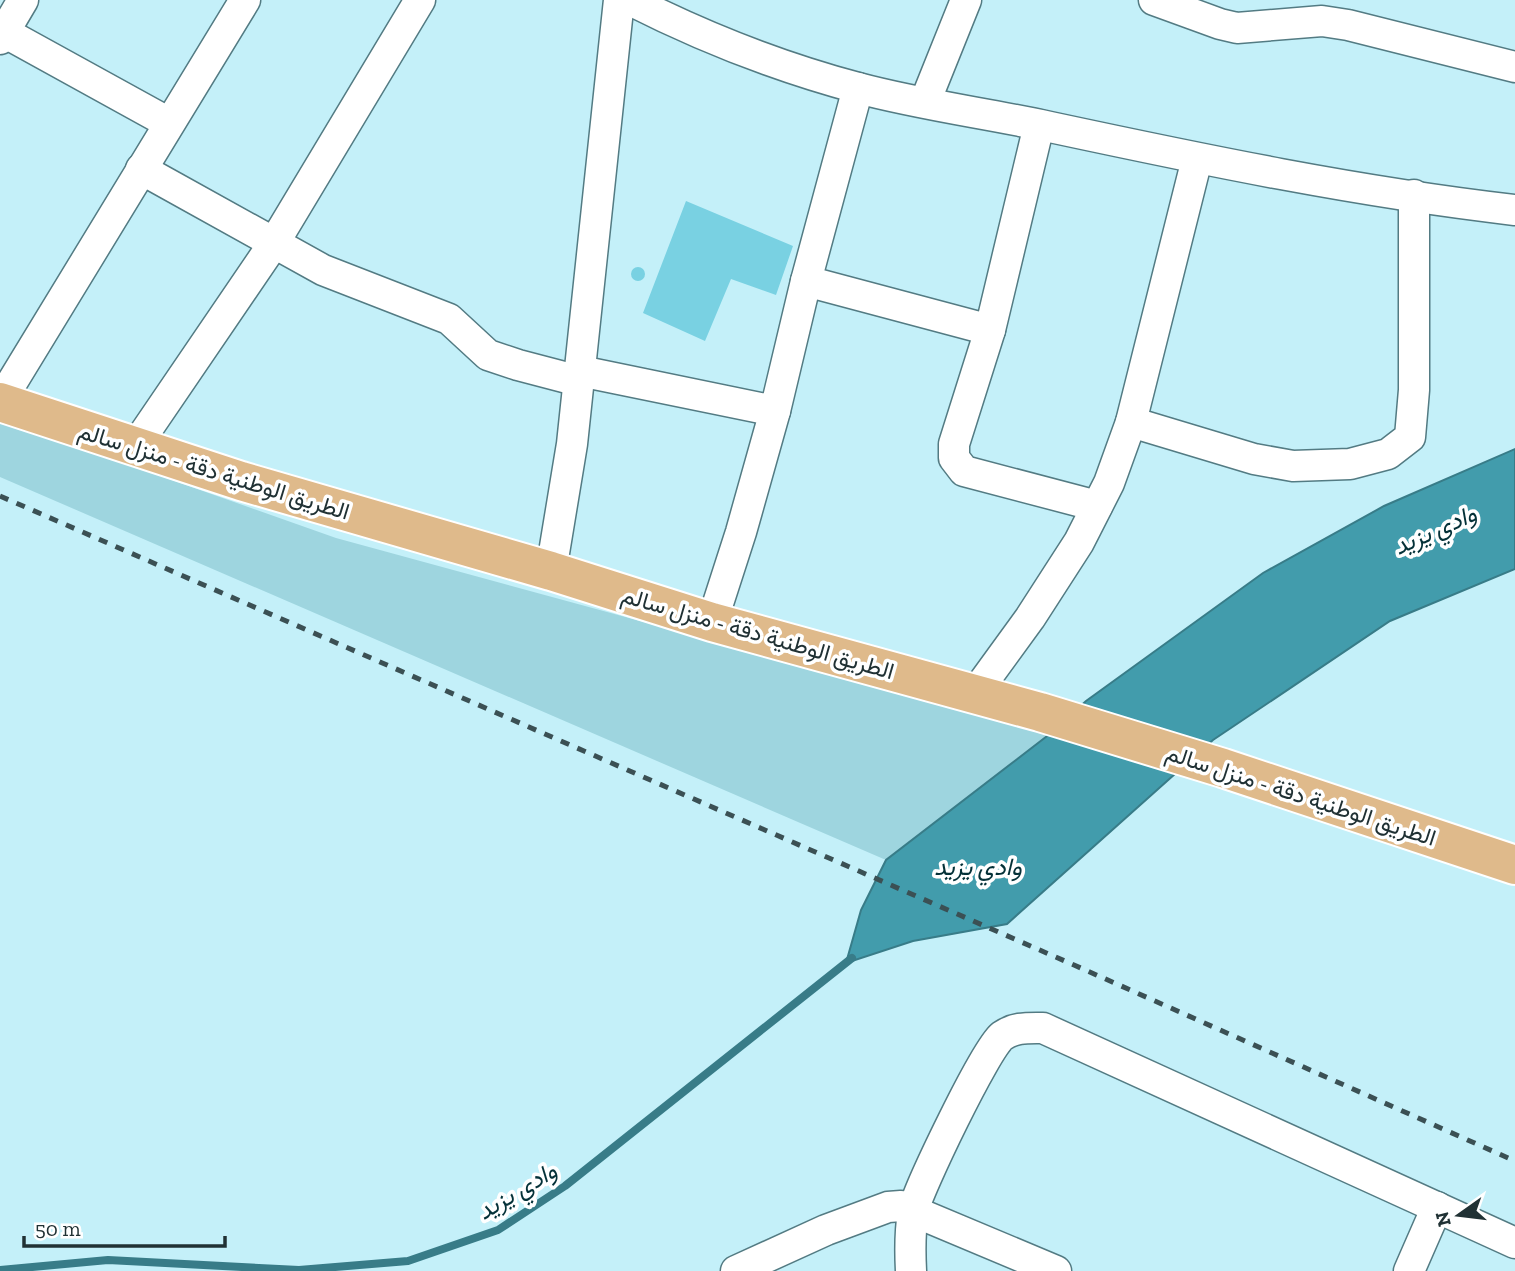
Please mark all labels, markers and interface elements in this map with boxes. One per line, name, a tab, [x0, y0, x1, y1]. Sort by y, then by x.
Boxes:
street label: الطريق الوطنية دقة - منزل سالم	[75, 416, 353, 527]
water label: وادي يزيد	[1389, 498, 1483, 565]
street label: الطريق الوطنية دقة - منزل سالم	[618, 581, 898, 686]
street label: الطريق الوطنية دقة - منزل سالم	[1162, 738, 1440, 853]
water label: وادي يزيد	[934, 852, 1022, 886]
water label: وادي يزيد	[472, 1155, 565, 1230]
north arrow	[1424, 1180, 1494, 1250]
scale bar	[24, 1204, 226, 1248]
text: N	[1430, 1209, 1456, 1229]
text: 50 m	[35, 1216, 81, 1241]

